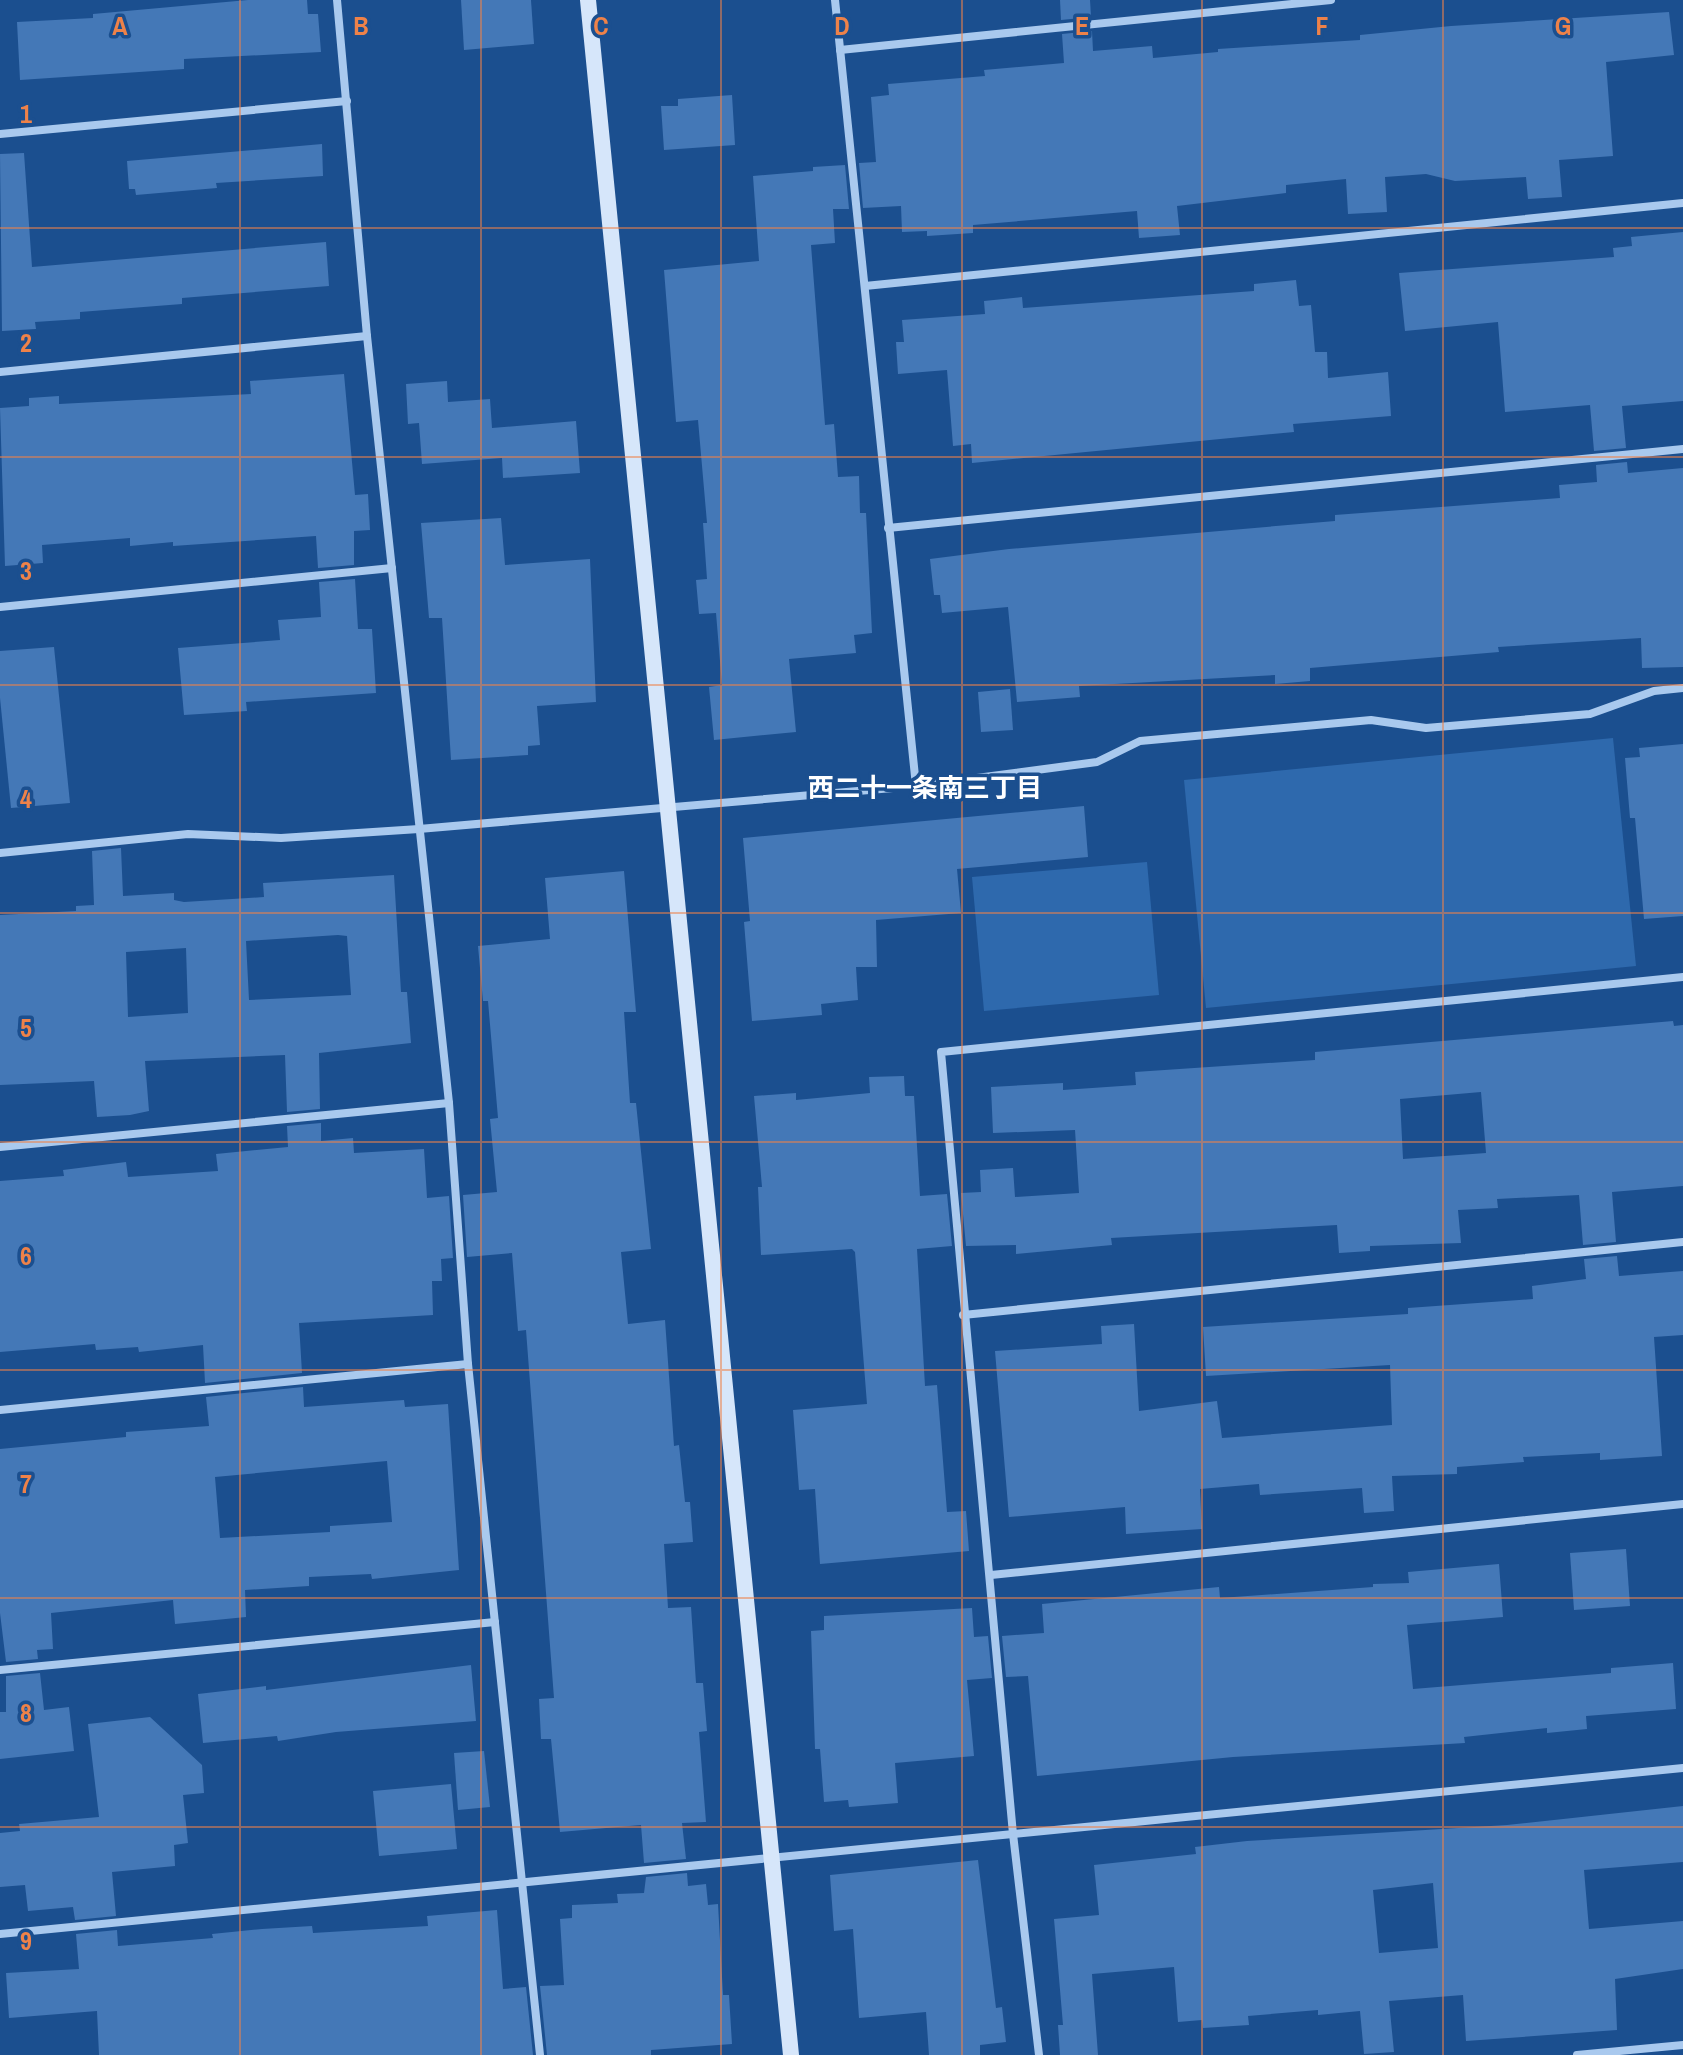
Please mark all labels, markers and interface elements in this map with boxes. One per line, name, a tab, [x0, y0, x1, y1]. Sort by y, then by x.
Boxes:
text: A	[112, 8, 128, 43]
text: B	[353, 8, 369, 43]
text: C	[593, 8, 609, 43]
text: D	[834, 8, 850, 43]
text: E	[1075, 8, 1089, 43]
text: F	[1315, 8, 1329, 43]
text: G	[1555, 8, 1571, 43]
text: 1	[20, 96, 32, 131]
text: 2	[20, 325, 32, 360]
text: 3	[20, 553, 32, 588]
district label: 西二十一条南三丁目	[808, 770, 1042, 805]
text: 4	[20, 781, 32, 816]
text: 5	[20, 1010, 32, 1045]
text: 6	[20, 1238, 32, 1273]
text: 7	[20, 1466, 32, 1501]
text: 8	[20, 1695, 32, 1730]
text: 9	[20, 1923, 32, 1958]

